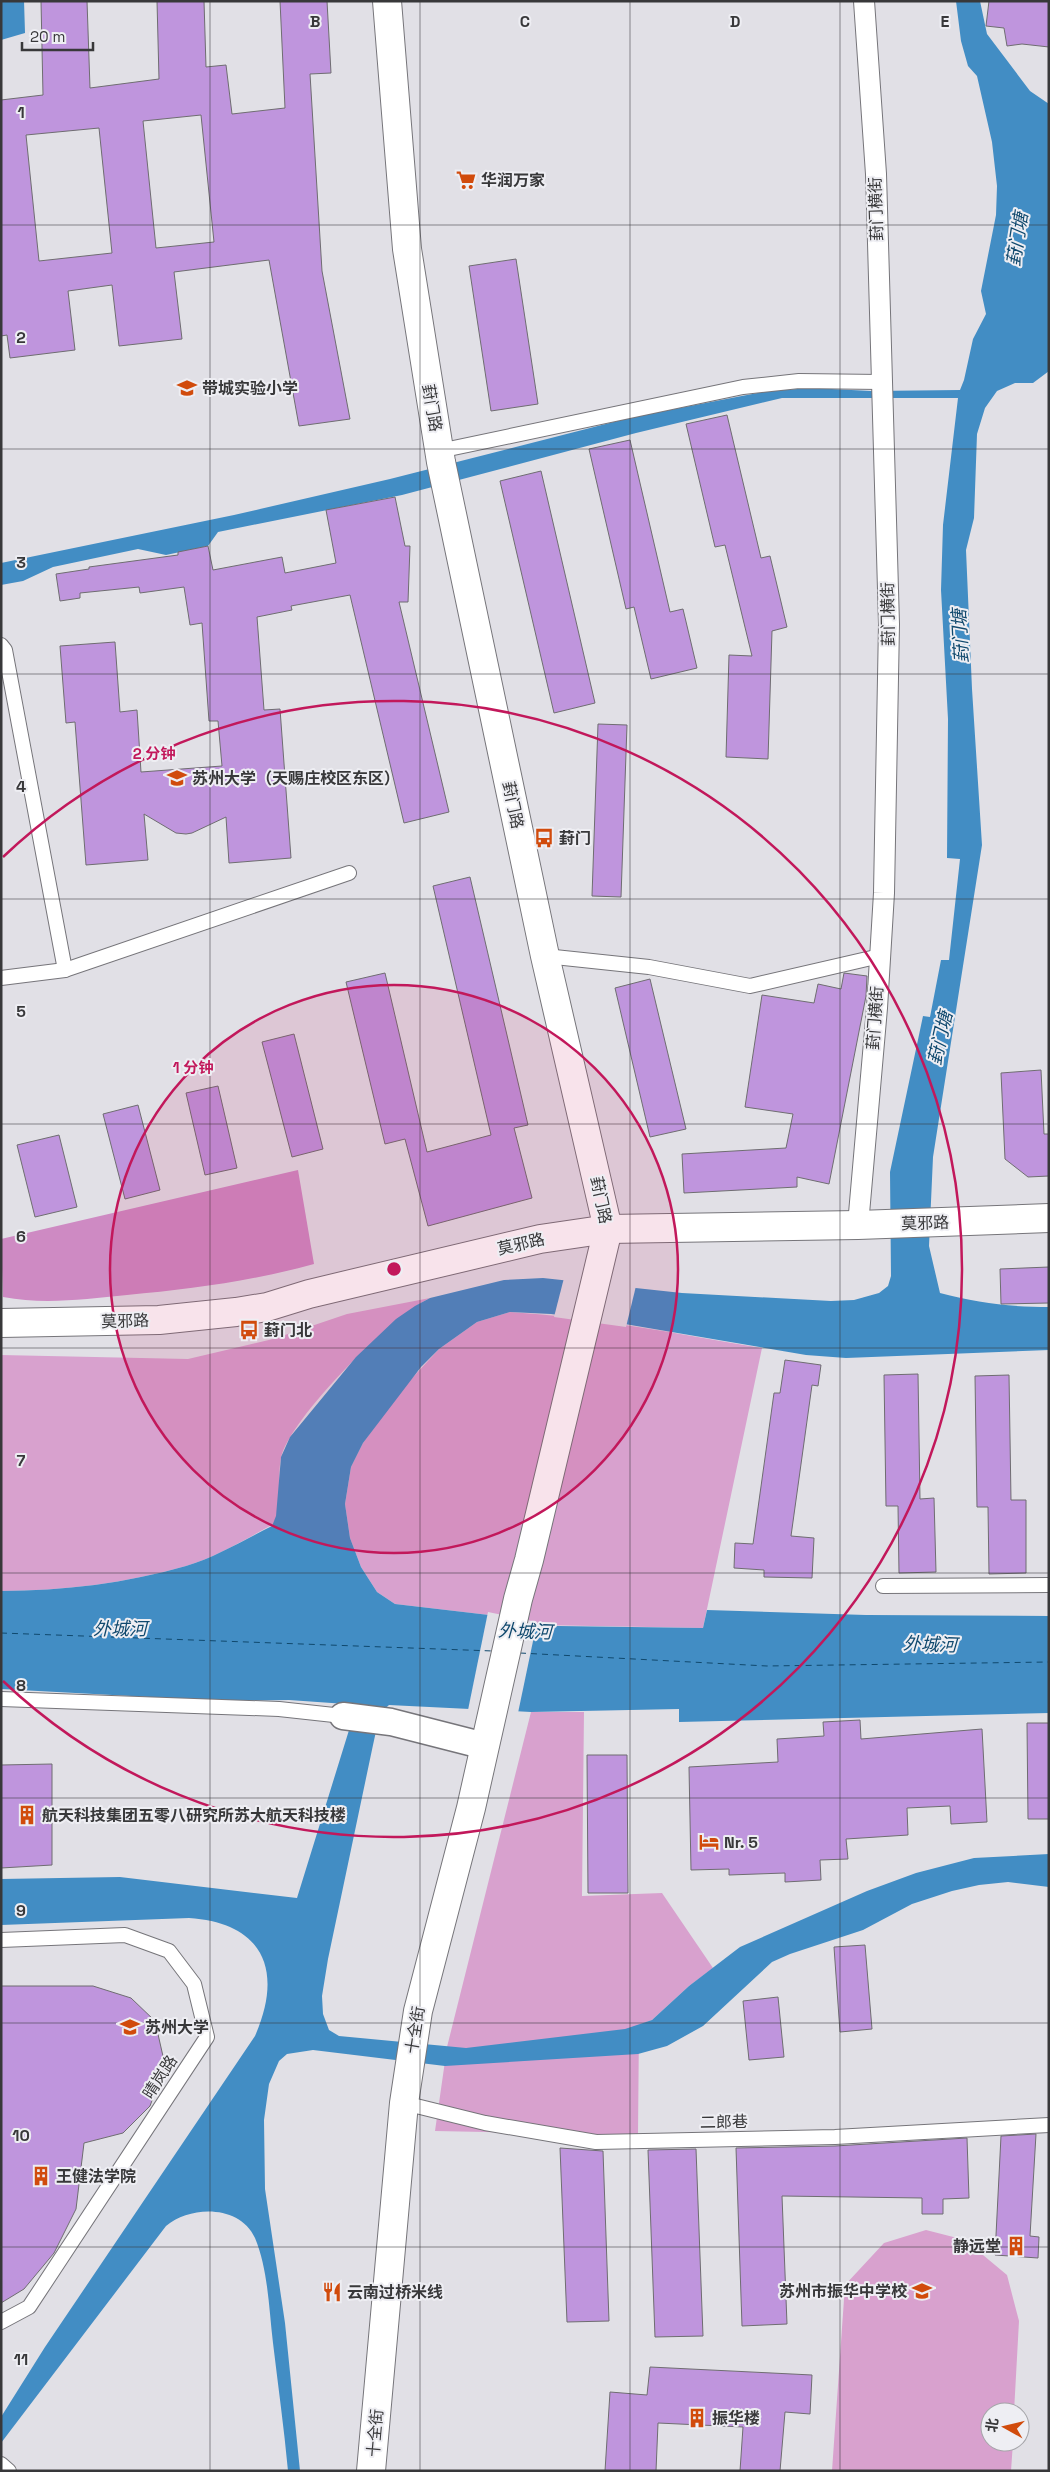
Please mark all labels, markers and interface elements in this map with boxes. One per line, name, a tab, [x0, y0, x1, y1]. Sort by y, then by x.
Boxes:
text: B	[310, 11, 320, 32]
text: C	[520, 11, 530, 32]
text: D	[730, 11, 740, 32]
text: E	[941, 11, 950, 32]
scale bar	[22, 20, 94, 52]
text: 20 m	[30, 27, 65, 46]
text: 1	[17, 102, 25, 123]
supermarket icon: 华润万家	[455, 169, 477, 191]
place label: 华润万家	[481, 170, 545, 191]
street label: 葑门横街	[864, 177, 888, 241]
water label: 葑门塘	[1001, 208, 1033, 267]
text: 2	[16, 327, 26, 348]
school or university icon: 带城实验小学	[176, 377, 198, 399]
place label: 带城实验小学	[202, 378, 298, 399]
street label: 葑门路	[417, 383, 447, 433]
text: 3	[16, 552, 26, 573]
street label: 葑门横街	[877, 582, 899, 646]
water label: 葑门塘	[947, 605, 973, 664]
text: 2 分钟	[133, 744, 175, 763]
school or university icon: 苏州大学（天赐庄校区东区）	[166, 767, 188, 789]
place label: 苏州大学（天赐庄校区东区）	[192, 768, 400, 789]
text: 4	[16, 776, 26, 797]
street label: 葑门路	[498, 779, 528, 831]
bus stop icon: 葑门	[533, 827, 555, 849]
place label: 葑门	[559, 828, 591, 849]
street label: 葑门横街	[862, 985, 888, 1051]
text: 5	[16, 1001, 26, 1022]
water label: 葑门塘	[923, 1006, 958, 1067]
text: 1 分钟	[173, 1058, 213, 1077]
street label: 葑门路	[586, 1174, 616, 1226]
street label: 莫邪路	[901, 1212, 949, 1234]
text: 6	[16, 1226, 26, 1247]
street label: 莫邪路	[495, 1228, 547, 1260]
centre of rings	[385, 1260, 403, 1278]
street label: 莫邪路	[101, 1310, 149, 1332]
bus stop icon: 葑门北	[238, 1319, 260, 1341]
place label: 葑门北	[264, 1320, 312, 1341]
text: 7	[17, 1450, 26, 1471]
water label: 外城河	[93, 1617, 150, 1640]
water label: 外城河	[498, 1619, 555, 1644]
water label: 外城河	[903, 1632, 960, 1657]
text: 8	[16, 1675, 26, 1696]
building icon: 航天科技集团五零八研究所苏大航天科技楼	[16, 1804, 38, 1826]
place label: 航天科技集团五零八研究所苏大航天科技楼	[42, 1805, 346, 1826]
hotel icon: Nr. 5	[698, 1831, 720, 1853]
place label: Nr. 5	[724, 1832, 758, 1853]
text: 9	[16, 1900, 26, 1921]
street label: 十全街	[401, 2005, 429, 2055]
school or university icon: 苏州大学	[119, 2016, 141, 2038]
place label: 苏州大学	[145, 2017, 209, 2038]
street label: 晴岚路	[138, 2051, 182, 2103]
street label: 二郎巷	[700, 2111, 748, 2133]
text: 10	[12, 2125, 30, 2146]
building icon: 王健法学院	[30, 2165, 52, 2187]
place label: 王健法学院	[56, 2166, 136, 2187]
building icon: 静远堂	[1005, 2235, 1027, 2257]
place label: 静远堂	[953, 2236, 1001, 2257]
school or university icon: 苏州市振华中学校	[911, 2280, 933, 2302]
restaurant icon: 云南过桥米线	[321, 2281, 343, 2303]
place label: 苏州市振华中学校	[779, 2281, 908, 2302]
place label: 云南过桥米线	[347, 2282, 443, 2303]
text: 11	[14, 2349, 28, 2370]
north arrow	[980, 2402, 1030, 2452]
building icon: 振华楼	[686, 2407, 708, 2429]
street label: 十全街	[362, 2408, 388, 2458]
place label: 振华楼	[712, 2408, 760, 2429]
text: 北	[982, 2417, 1002, 2433]

